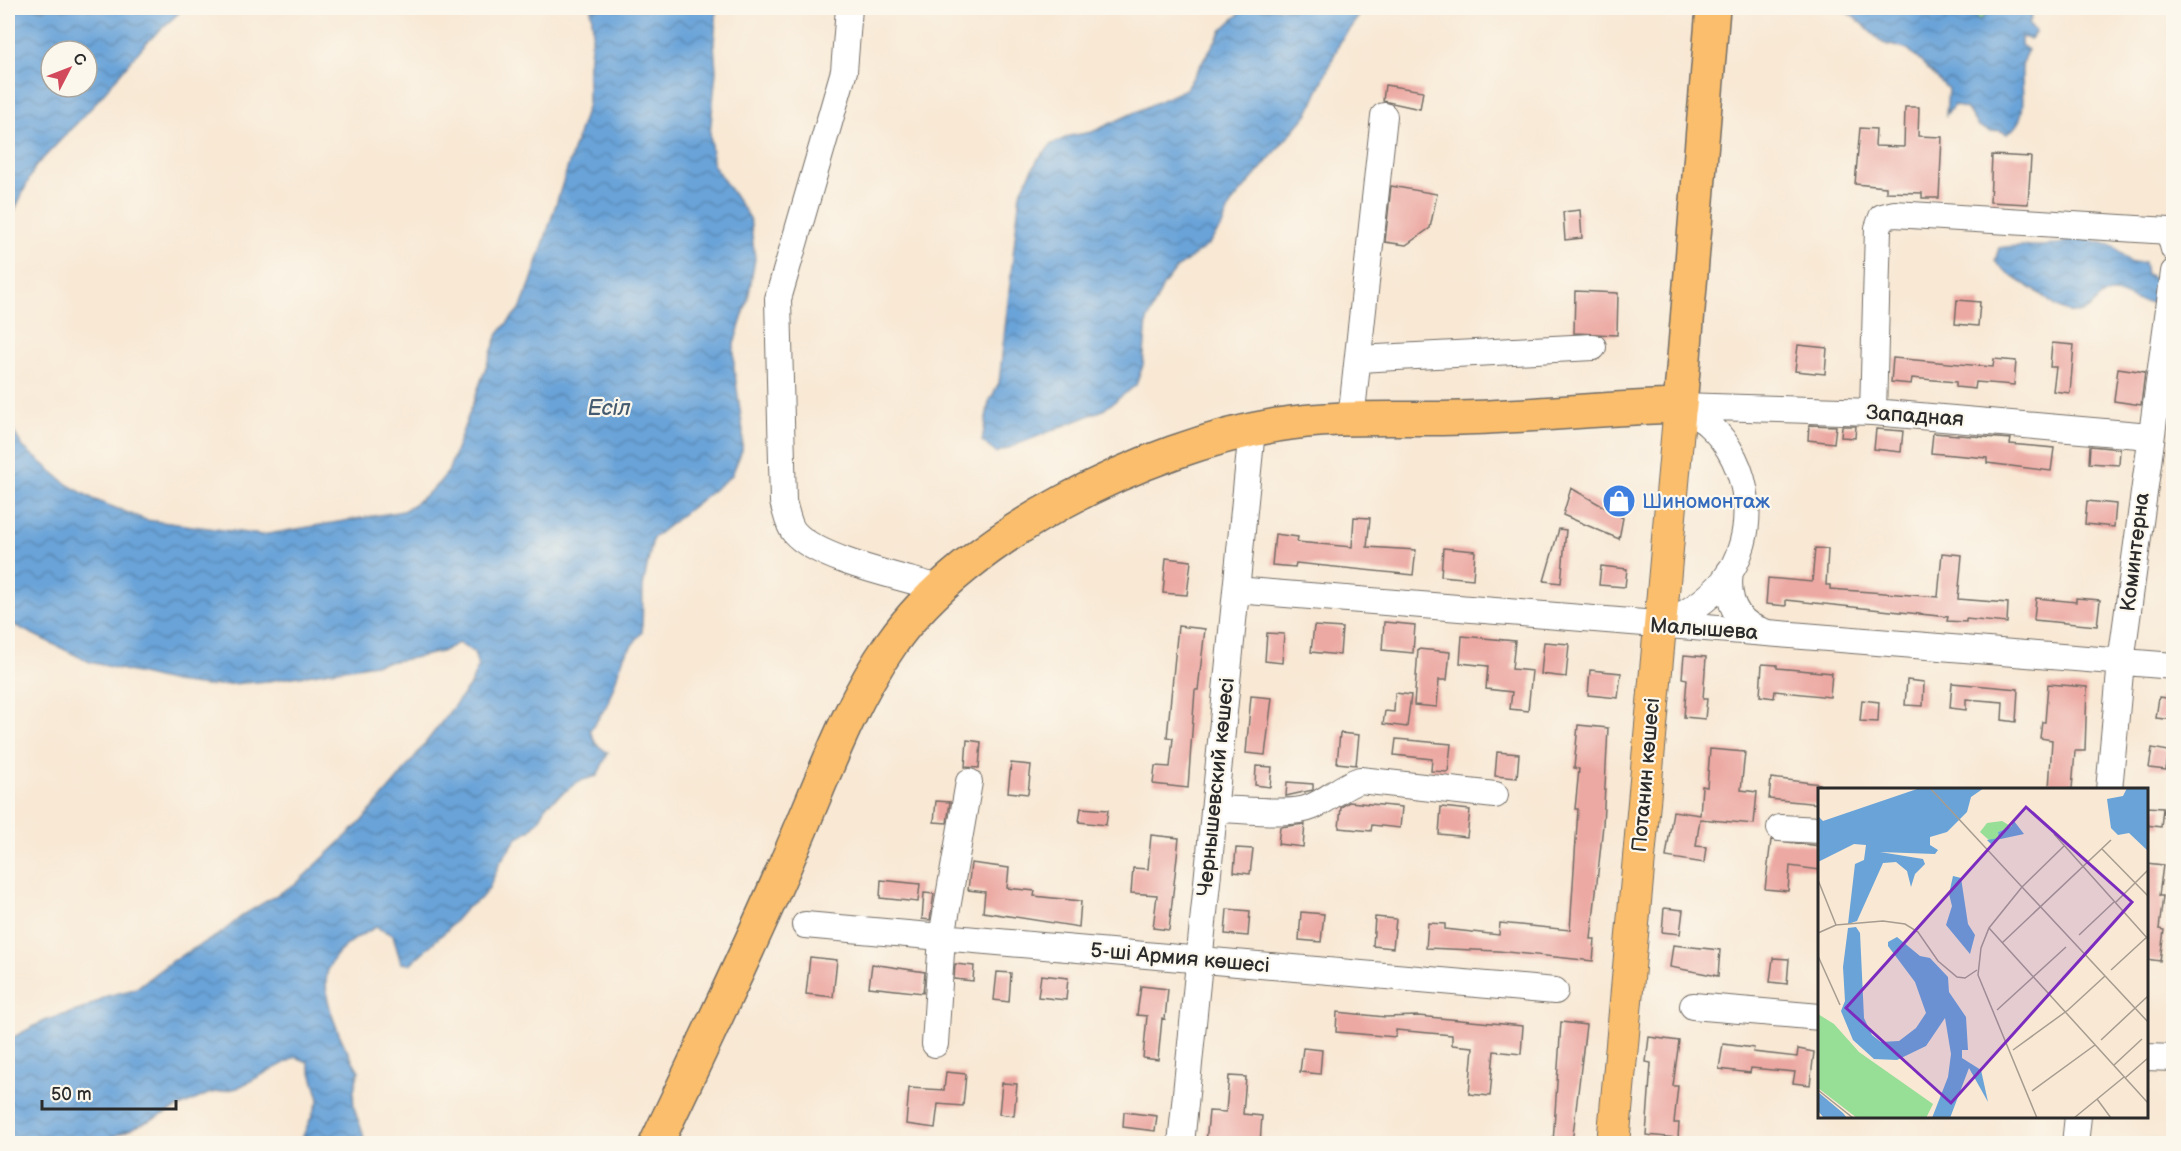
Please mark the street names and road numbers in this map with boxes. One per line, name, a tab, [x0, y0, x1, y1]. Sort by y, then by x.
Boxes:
street label: Западная	[1865, 400, 1965, 432]
street label: Коминтерна	[2115, 491, 2155, 613]
street label: Малышева	[1649, 613, 1759, 645]
street label: Чернышевский көшесі	[1192, 676, 1240, 898]
street label: Потанин көшесі	[1627, 697, 1665, 853]
street label: 5-ші Армия көшесі	[1089, 938, 1271, 978]

